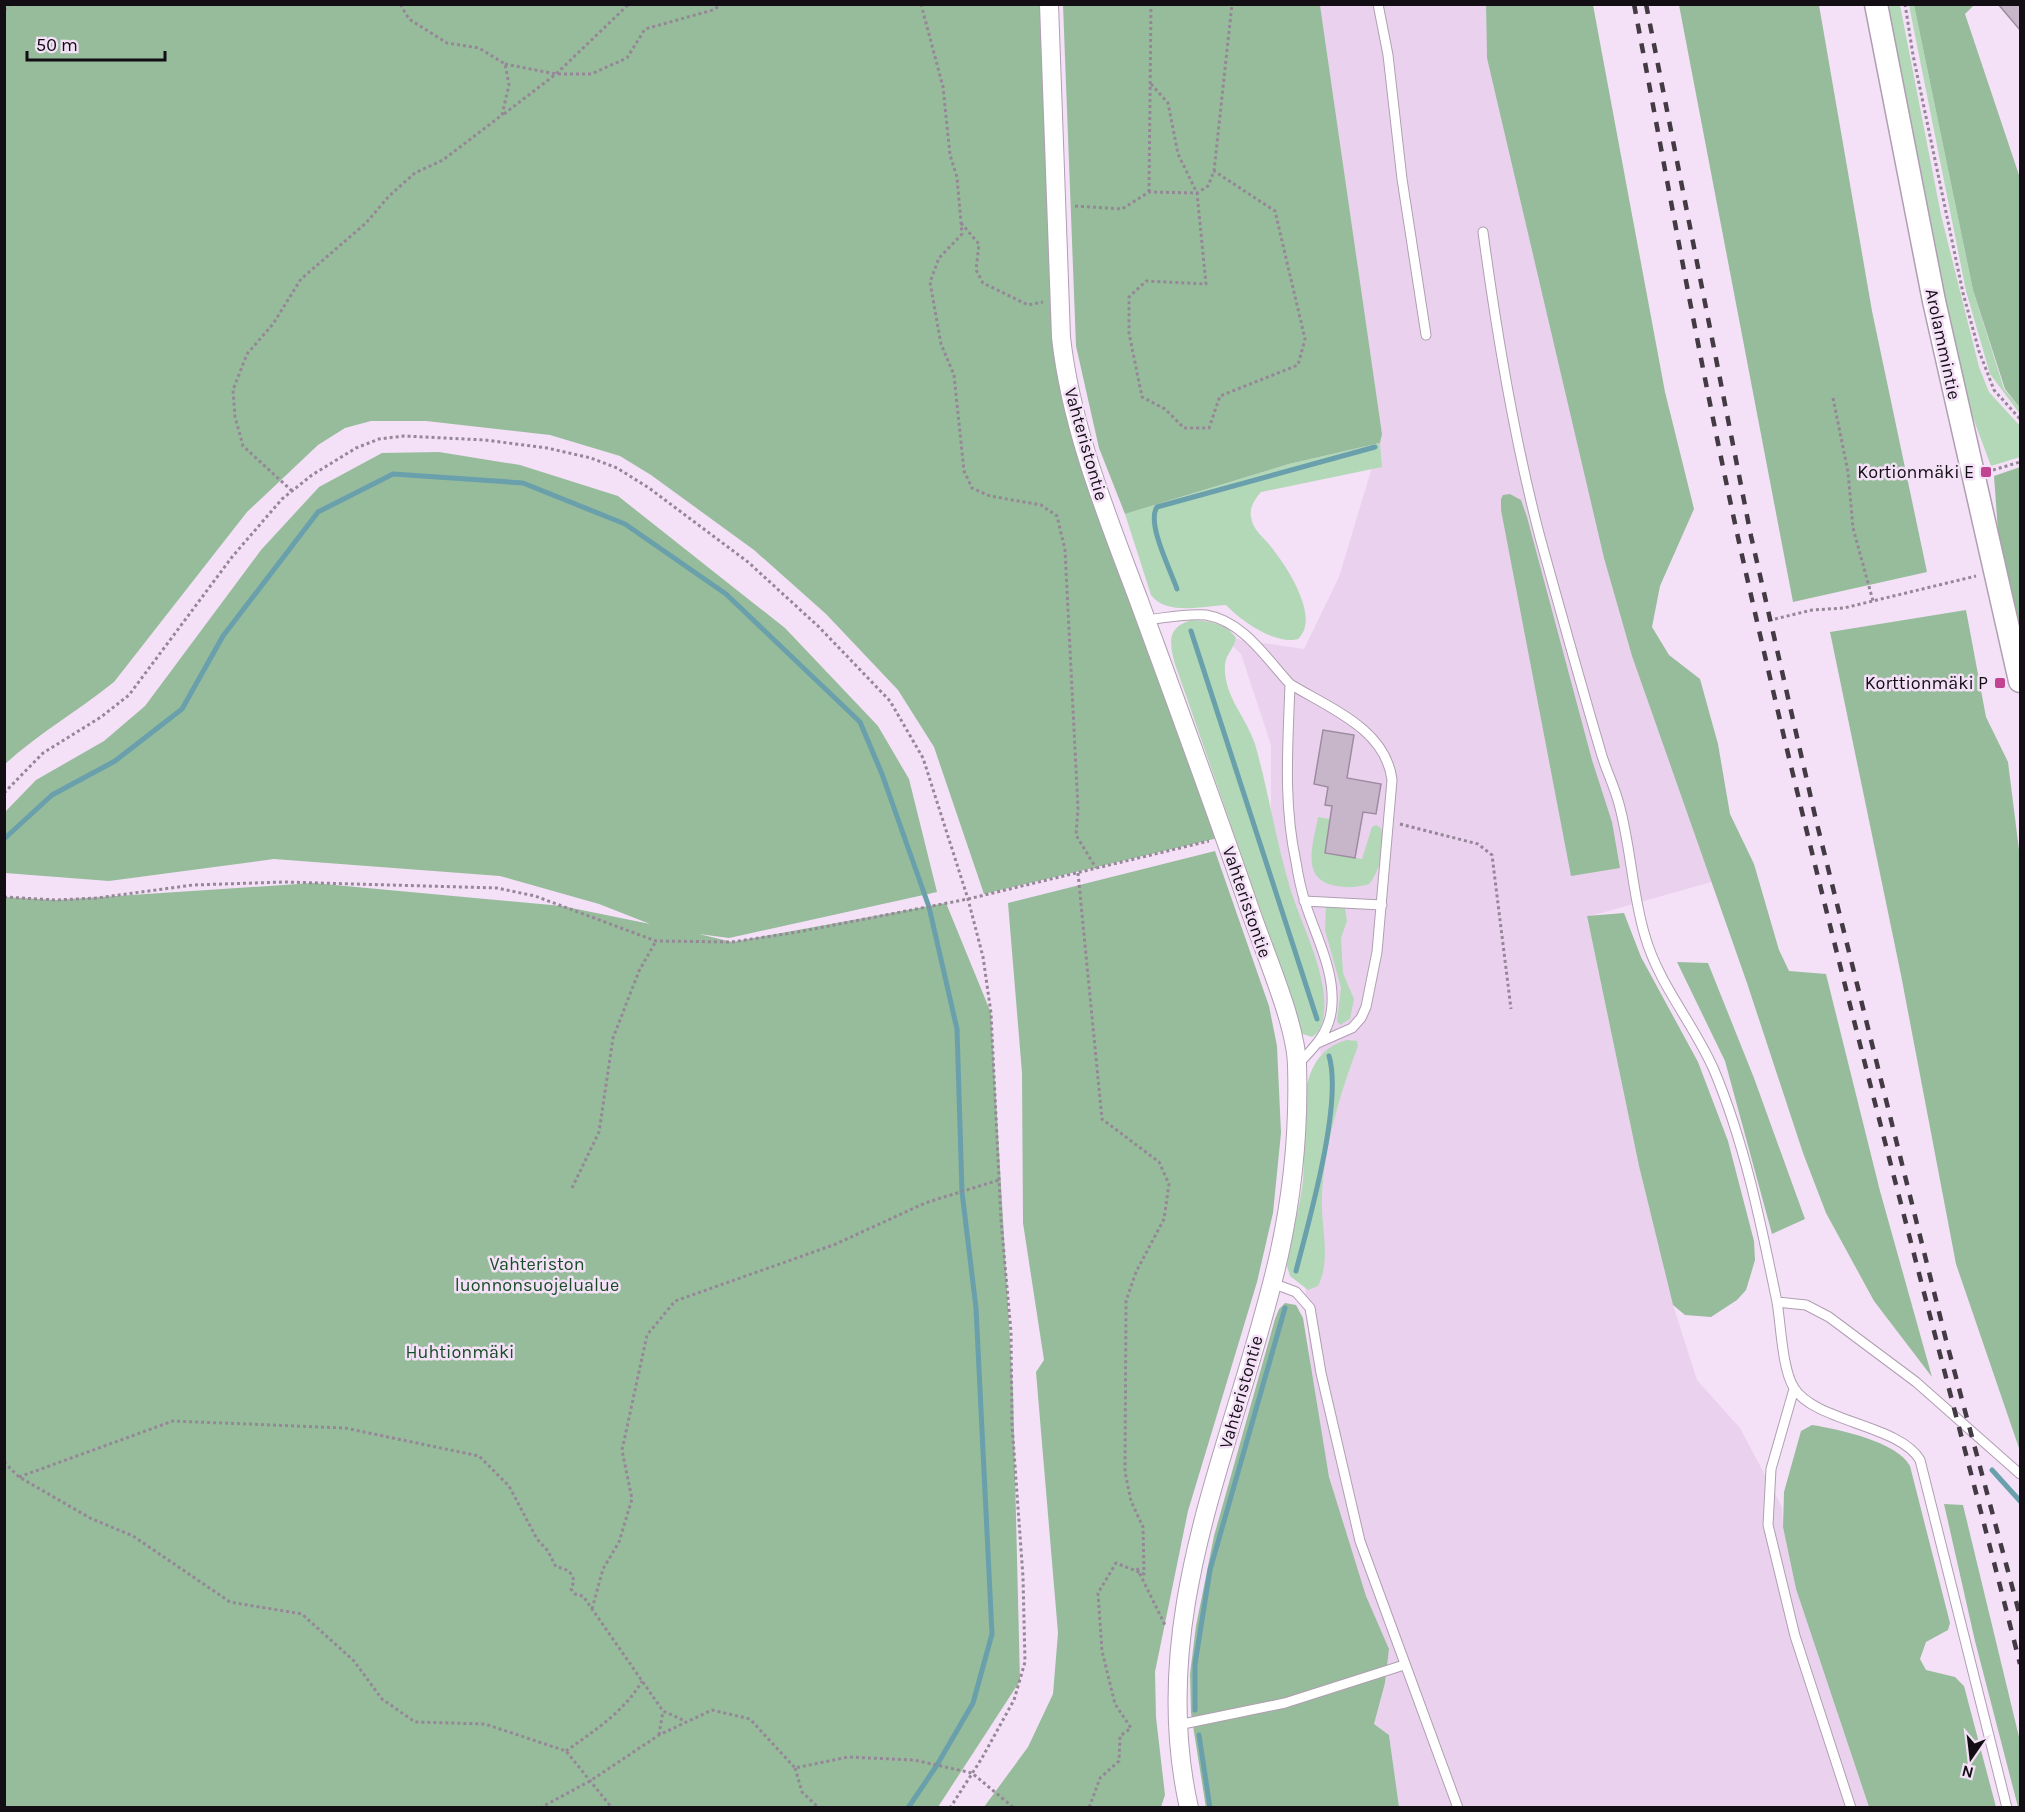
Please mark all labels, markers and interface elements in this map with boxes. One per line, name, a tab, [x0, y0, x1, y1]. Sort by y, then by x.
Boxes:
scale bar	[27, 24, 165, 62]
text: 50 m	[36, 34, 78, 56]
street label: Arolammintie	[1921, 286, 1965, 402]
street label: Vahteristontie	[1059, 385, 1113, 503]
place label: Kortionmäki E	[1857, 461, 1974, 483]
marker: Kortionmäki E	[1979, 465, 1993, 479]
place label: Korttionmäki P	[1865, 672, 1988, 694]
marker: Korttionmäki P	[1993, 676, 2007, 690]
street label: Vahteristontie	[1218, 843, 1276, 961]
park label: Vahteriston luonnonsuojelualue	[455, 1253, 619, 1296]
street label: Vahteristontie	[1214, 1333, 1268, 1451]
park label: Huhtionmäki	[406, 1341, 514, 1363]
north arrow	[1941, 1728, 2001, 1788]
text: N	[1960, 1761, 1975, 1783]

